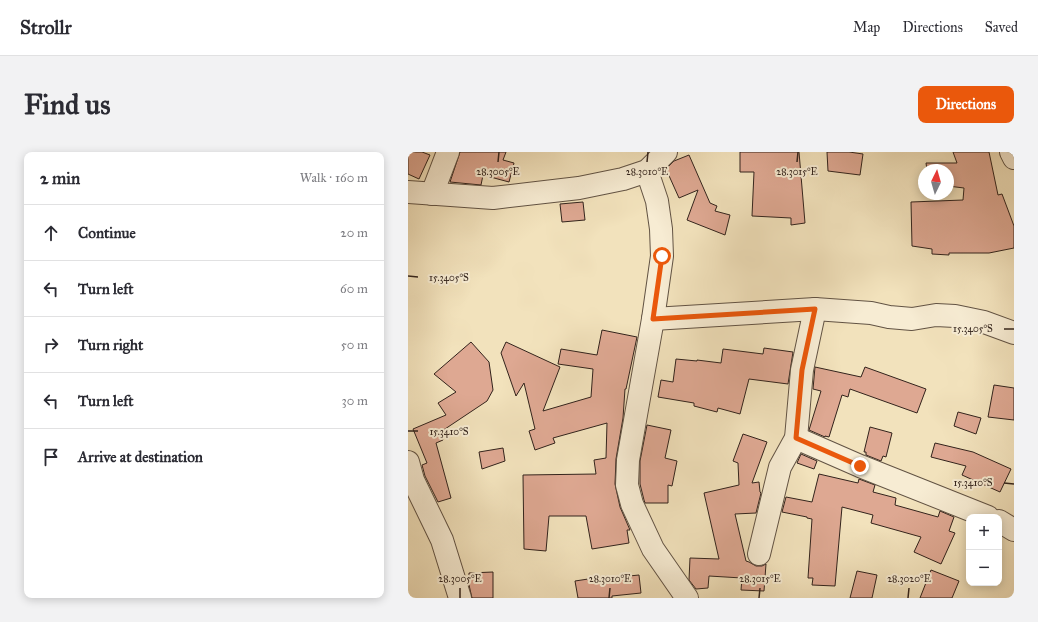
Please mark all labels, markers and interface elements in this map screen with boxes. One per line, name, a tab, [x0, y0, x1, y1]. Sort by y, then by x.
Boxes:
text: Strollr	[20, 16, 72, 39]
text: Map	[853, 19, 880, 36]
text: Directions	[902, 19, 963, 36]
text: Saved	[985, 19, 1018, 36]
button: Directions	[918, 86, 1014, 123]
text: Find us	[24, 87, 110, 122]
north arrow	[918, 164, 954, 200]
text: 28.3005°E	[476, 166, 520, 178]
text: 28.3010°E	[626, 166, 668, 178]
text: 28.3015°E	[776, 166, 818, 178]
text: 2 min	[40, 168, 80, 189]
text: Walk · 160 m	[300, 170, 368, 186]
icon: ahead	[40, 222, 62, 244]
text: Continue	[78, 224, 136, 242]
text: 20 m	[340, 225, 368, 241]
route start	[653, 247, 671, 265]
text: 15.3405°S	[429, 272, 469, 284]
icon: left	[40, 278, 62, 300]
text: Turn left	[78, 280, 134, 298]
text: 60 m	[340, 281, 368, 297]
text: 15.3405°S	[953, 323, 993, 335]
icon: right	[40, 334, 62, 356]
text: Turn right	[78, 336, 143, 354]
text: 50 m	[341, 337, 368, 353]
icon: left	[40, 390, 62, 412]
text: Turn left	[78, 392, 134, 410]
text: 30 m	[342, 393, 368, 409]
text: 15.3410°S	[429, 426, 469, 438]
icon: arrive	[40, 446, 62, 468]
text: Arrive at destination	[78, 448, 203, 466]
route end	[851, 457, 869, 475]
text: 15.3410°S	[953, 477, 993, 489]
map controls	[966, 514, 1002, 586]
button: +	[966, 514, 1002, 550]
button: −	[966, 550, 1002, 586]
text: 28.3005°E	[438, 573, 482, 585]
text: 28.3010°E	[589, 573, 631, 585]
text: 28.3015°E	[739, 573, 781, 585]
text: 28.3020°E	[887, 573, 931, 585]

